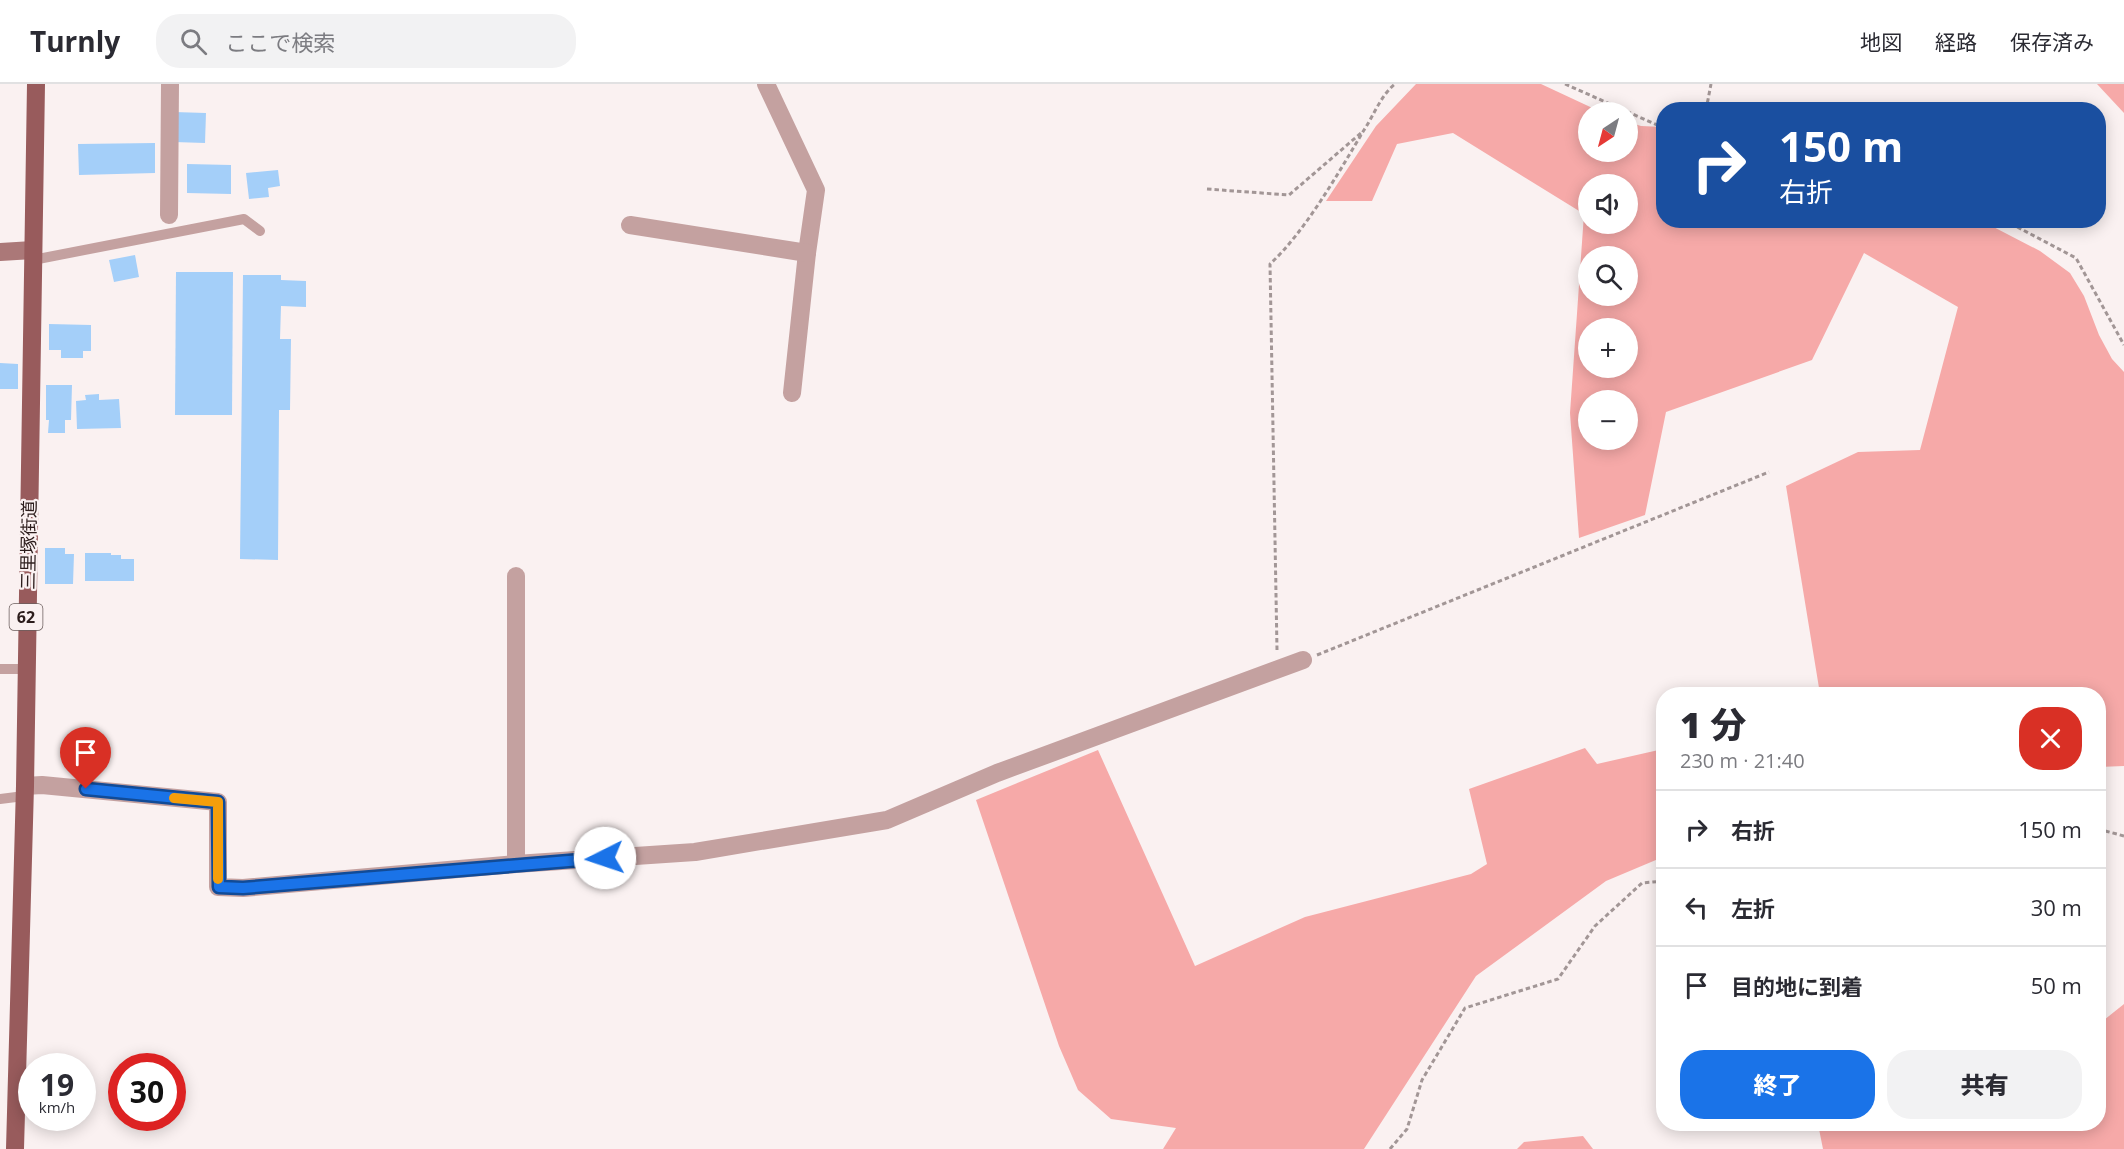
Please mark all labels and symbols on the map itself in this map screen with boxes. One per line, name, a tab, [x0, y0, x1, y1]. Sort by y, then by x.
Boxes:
north arrow	[1578, 102, 1638, 162]
street label: 三里塚街道	[15, 500, 41, 590]
road number: 62	[9, 604, 42, 630]
pin	[60, 727, 111, 789]
position arrow	[573, 826, 637, 890]
speed limit sign: 30	[108, 1053, 186, 1131]

